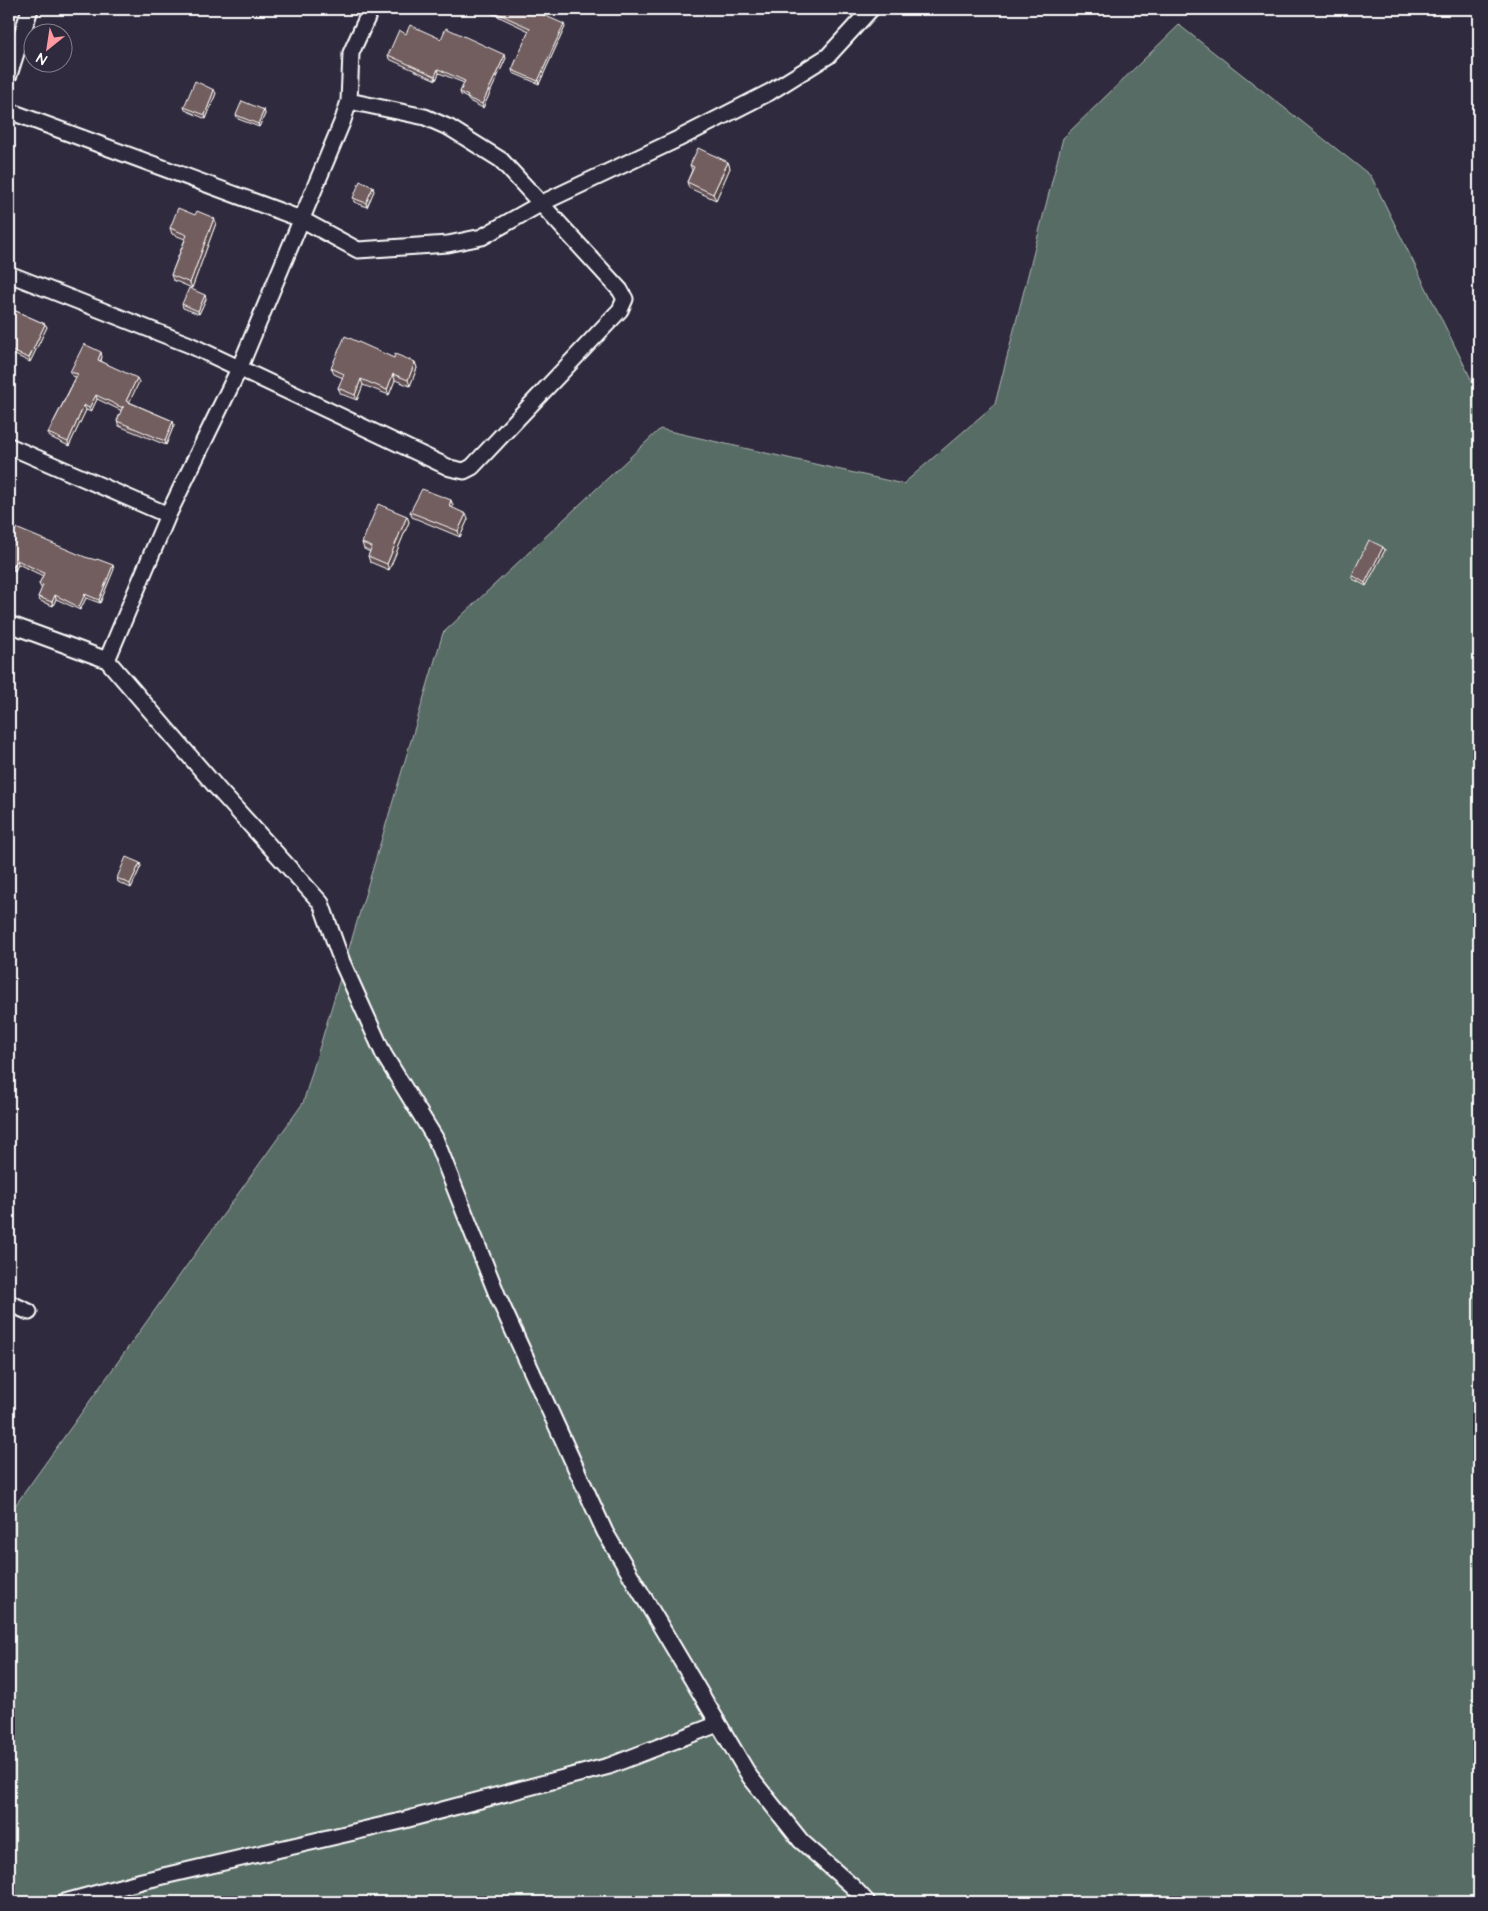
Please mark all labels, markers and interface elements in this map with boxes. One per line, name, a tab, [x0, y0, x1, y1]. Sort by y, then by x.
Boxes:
north arrow	[22, 22, 72, 72]
text: N	[33, 47, 51, 69]

